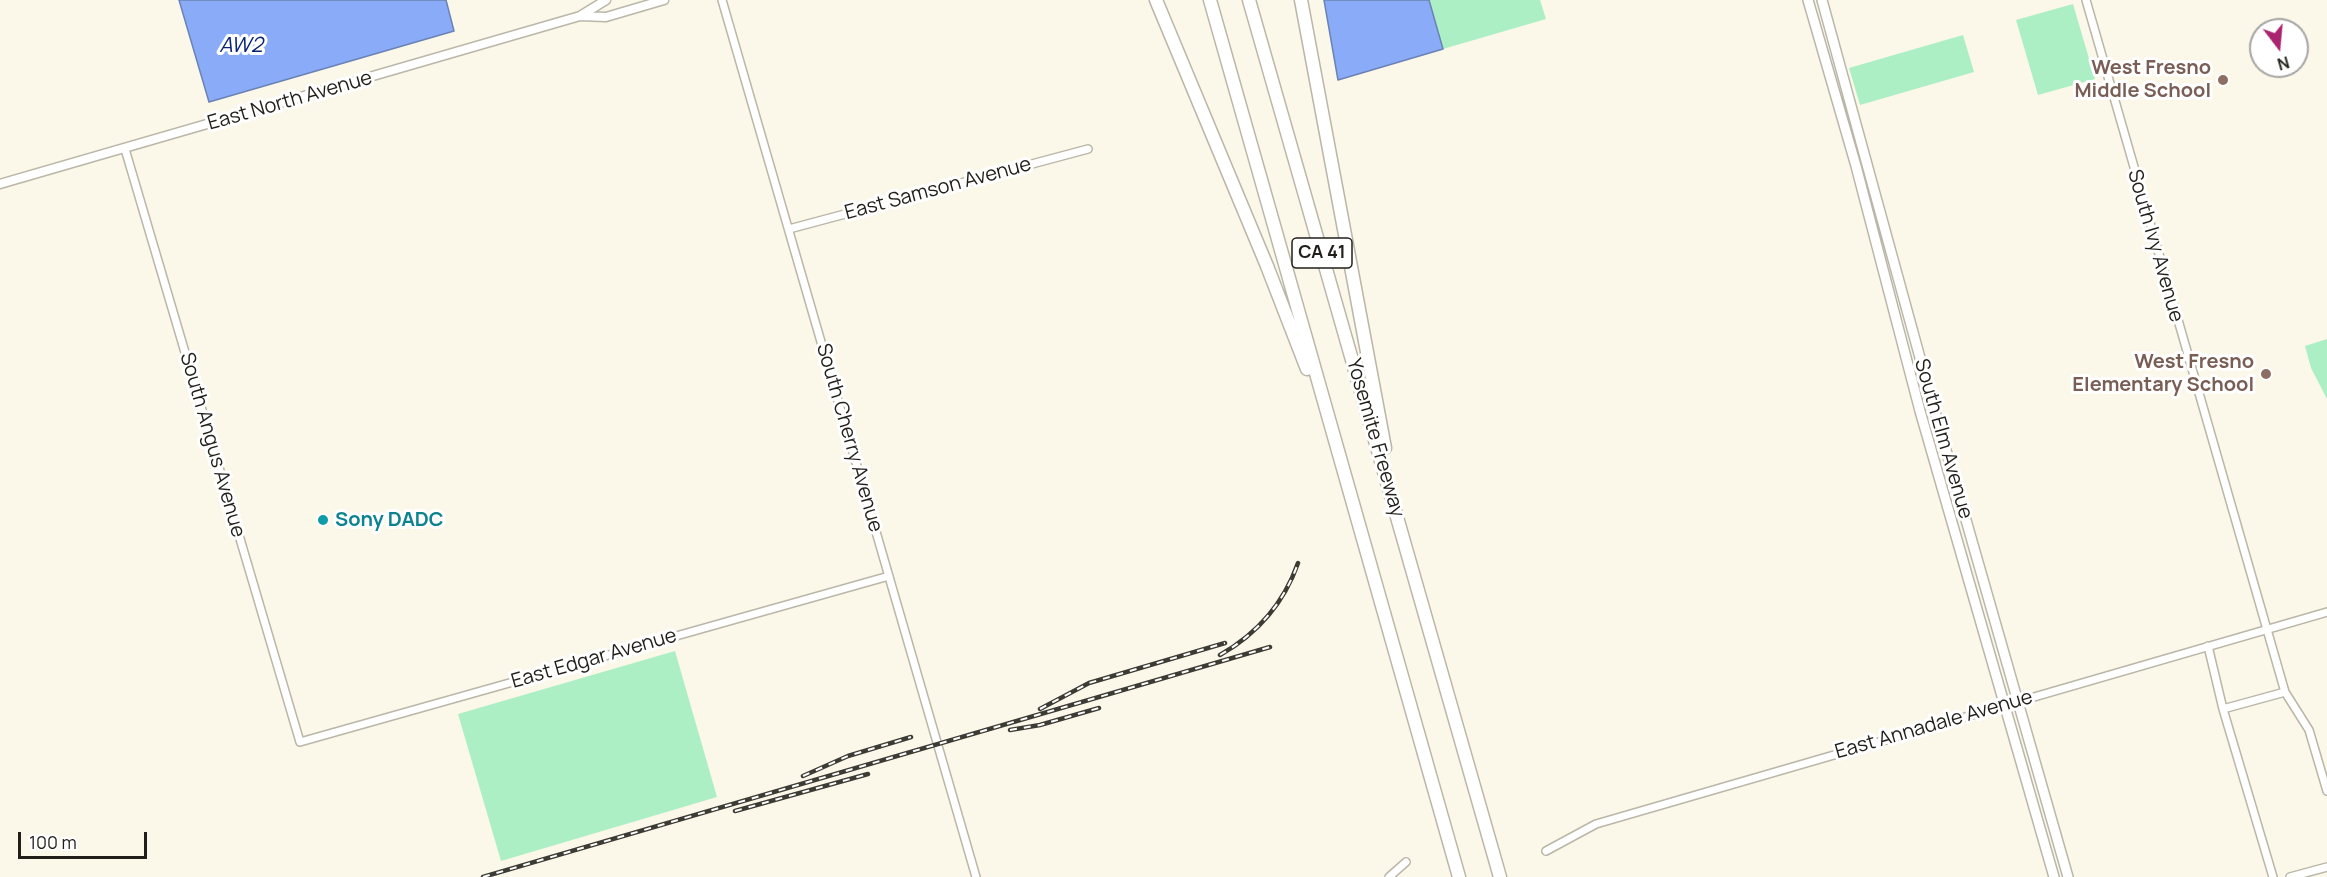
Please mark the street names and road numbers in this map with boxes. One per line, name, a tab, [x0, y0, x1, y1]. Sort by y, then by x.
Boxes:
street label: East North Avenue	[205, 66, 375, 136]
street label: East Samson Avenue	[842, 153, 1034, 225]
street label: South Ivy Avenue	[2122, 167, 2188, 325]
road number: CA 41	[1292, 238, 1352, 268]
street label: South Cherry Avenue	[811, 341, 887, 535]
street label: South Angus Avenue	[174, 350, 250, 540]
street label: Yosemite Freeway	[1341, 356, 1409, 520]
street label: South Elm Avenue	[1909, 356, 1977, 522]
street label: East Edgar Avenue	[509, 624, 679, 694]
street label: East Annadale Avenue	[1832, 685, 2036, 765]

